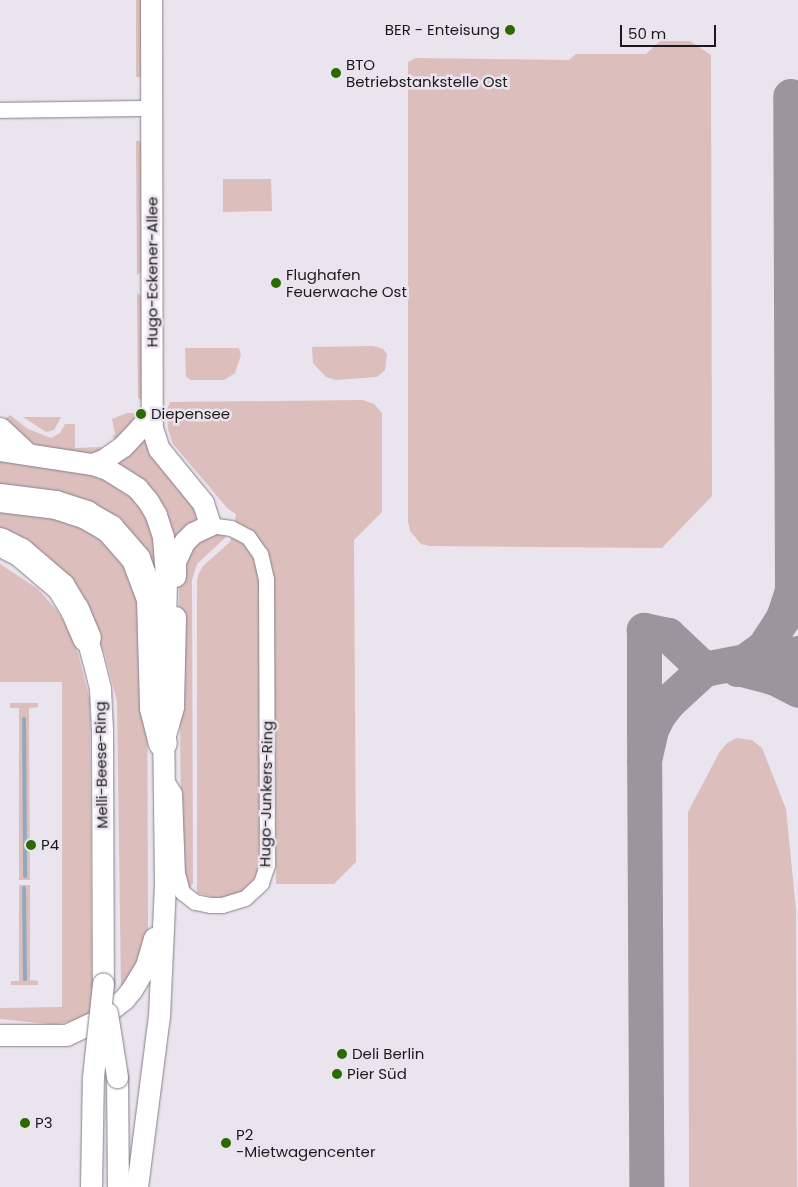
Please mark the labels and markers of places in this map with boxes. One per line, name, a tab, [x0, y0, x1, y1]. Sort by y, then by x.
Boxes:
place label: BER - Enteisung	[385, 21, 500, 39]
marker: BER - Enteisung	[504, 24, 516, 36]
place label: BTO Betriebstankstelle Ost	[346, 55, 508, 90]
marker: BTO Betriebstankstelle Ost	[330, 67, 342, 79]
place label: Flughafen Feuerwache Ost	[286, 265, 407, 300]
marker: Flughafen Feuerwache Ost	[270, 277, 282, 289]
place label: Diepensee	[151, 405, 230, 423]
marker: Diepensee	[135, 408, 147, 420]
place label: P4	[41, 836, 59, 854]
marker: P4	[25, 839, 37, 851]
place label: Deli Berlin	[352, 1045, 424, 1063]
marker: Deli Berlin	[336, 1048, 348, 1060]
place label: Pier Süd	[347, 1065, 407, 1083]
marker: Pier Süd	[331, 1068, 343, 1080]
place label: P3	[35, 1114, 53, 1132]
marker: P3	[19, 1117, 31, 1129]
place label: P2 -Mietwagencenter	[236, 1125, 375, 1160]
marker: P2 -Mietwagencenter	[220, 1137, 232, 1149]

